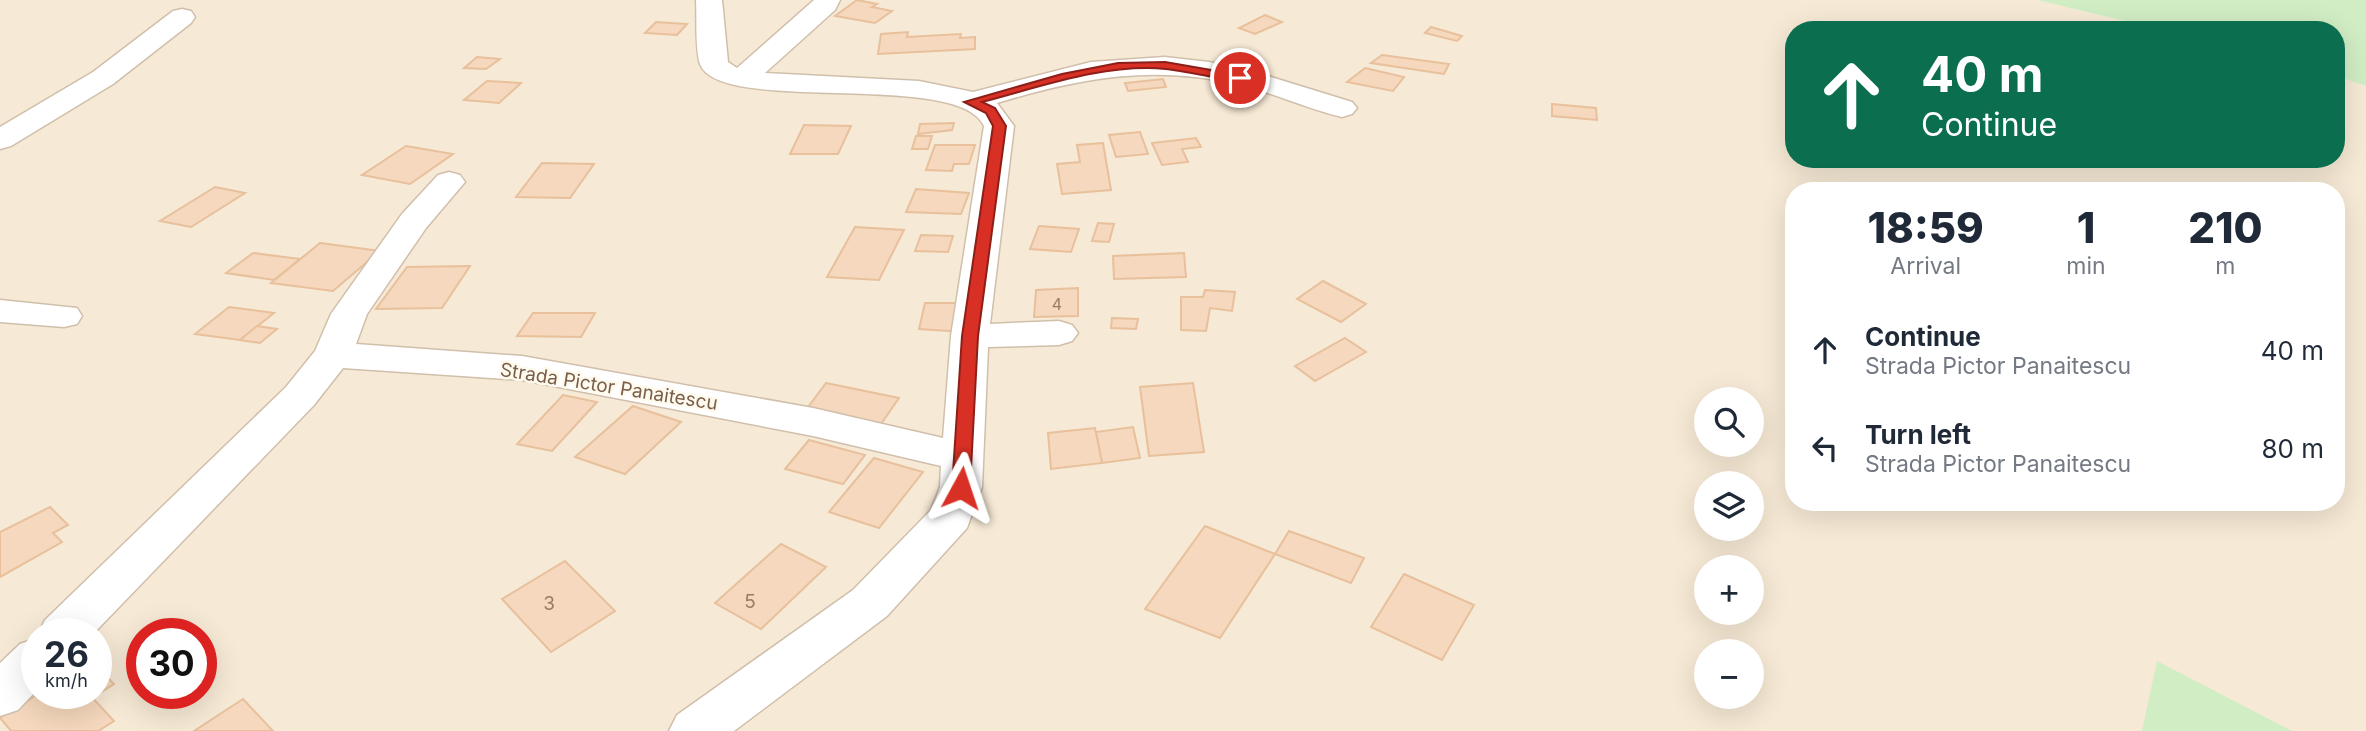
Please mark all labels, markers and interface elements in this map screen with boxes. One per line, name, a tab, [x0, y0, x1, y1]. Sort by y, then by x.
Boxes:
text: 40 m	[1921, 45, 2044, 104]
pin	[1210, 48, 1270, 108]
icon: ahead	[1806, 49, 1897, 140]
icon: arrive	[1221, 59, 1259, 97]
text: Continue	[1921, 105, 2057, 144]
text: 18:59	[1867, 202, 1984, 253]
text: 1	[2077, 202, 2095, 253]
text: 210	[2188, 202, 2263, 253]
text: Arrival	[1890, 252, 1961, 280]
text: min	[2066, 252, 2106, 280]
text: m	[2215, 252, 2235, 280]
house number: 4	[1052, 294, 1062, 314]
text: Continue	[1865, 321, 1981, 352]
icon: ahead	[1806, 331, 1844, 369]
text: 40 m	[2261, 335, 2324, 366]
text: Strada Pictor Panaitescu	[1865, 352, 2131, 380]
street label: Strada Pictor Panaitescu	[499, 358, 719, 415]
map controls	[1694, 387, 1764, 709]
button: search	[1694, 387, 1764, 457]
text: Turn left	[1865, 419, 1971, 450]
icon: left	[1806, 429, 1844, 467]
text: 80 m	[2261, 433, 2324, 464]
text: Strada Pictor Panaitescu	[1865, 450, 2131, 478]
position arrow	[924, 451, 998, 525]
button: layers	[1694, 471, 1764, 541]
button: +	[1694, 555, 1764, 625]
house number: 5	[744, 590, 756, 613]
house number: 3	[543, 592, 555, 615]
speed limit sign: 30	[126, 618, 217, 709]
text: 26	[44, 633, 89, 675]
button: −	[1694, 639, 1764, 709]
text: km/h	[45, 670, 88, 691]

